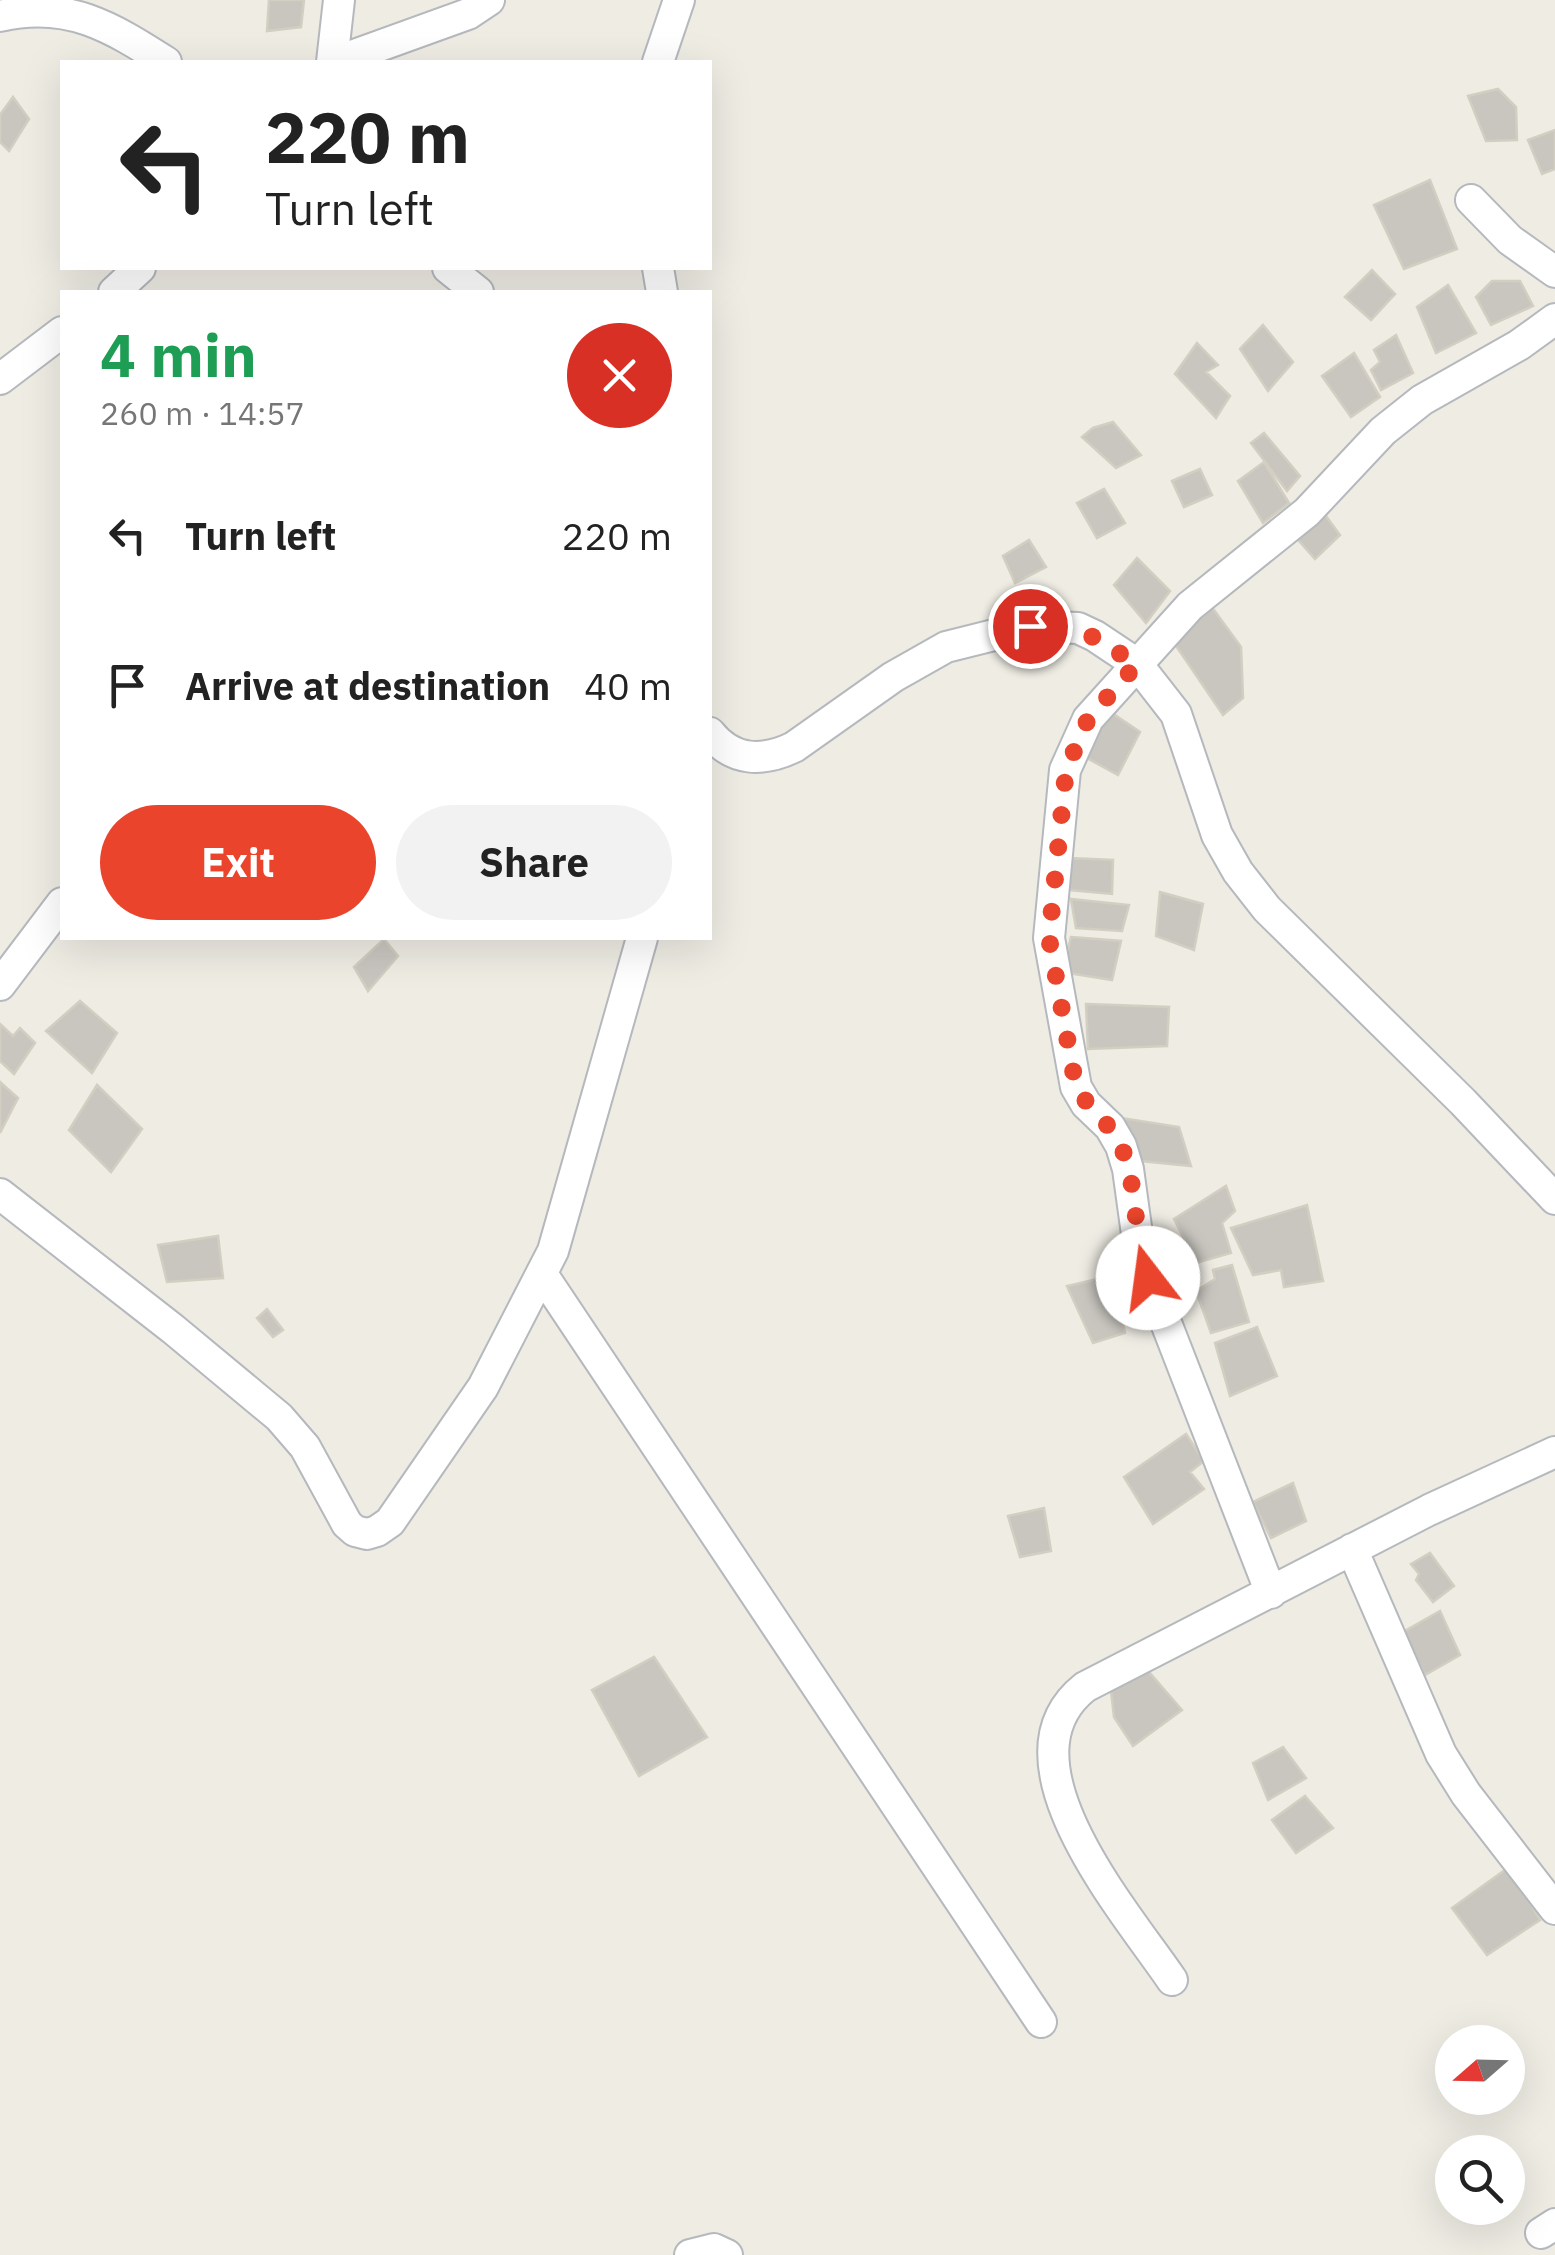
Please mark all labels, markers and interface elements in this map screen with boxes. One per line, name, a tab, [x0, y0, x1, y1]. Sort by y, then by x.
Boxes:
text: 220 m	[265, 91, 470, 182]
icon: left	[100, 100, 230, 230]
text: Turn left	[265, 179, 434, 237]
text: 4 min	[100, 315, 257, 394]
button: close	[567, 323, 672, 428]
text: 260 m · 14:57	[100, 392, 305, 434]
icon: left	[100, 508, 155, 563]
text: Turn left	[185, 511, 336, 560]
text: 220 m	[561, 511, 672, 560]
pin	[988, 584, 1073, 669]
icon: arrive	[1003, 599, 1058, 654]
icon: arrive	[100, 658, 155, 713]
text: Arrive at destination	[185, 661, 550, 710]
text: 40 m	[584, 661, 672, 710]
button: Exit	[100, 805, 376, 920]
button: Share	[396, 805, 672, 920]
position arrow	[1096, 1226, 1200, 1330]
north arrow	[1435, 2025, 1525, 2115]
map controls	[1435, 2025, 1525, 2225]
button: search	[1435, 2135, 1525, 2225]

